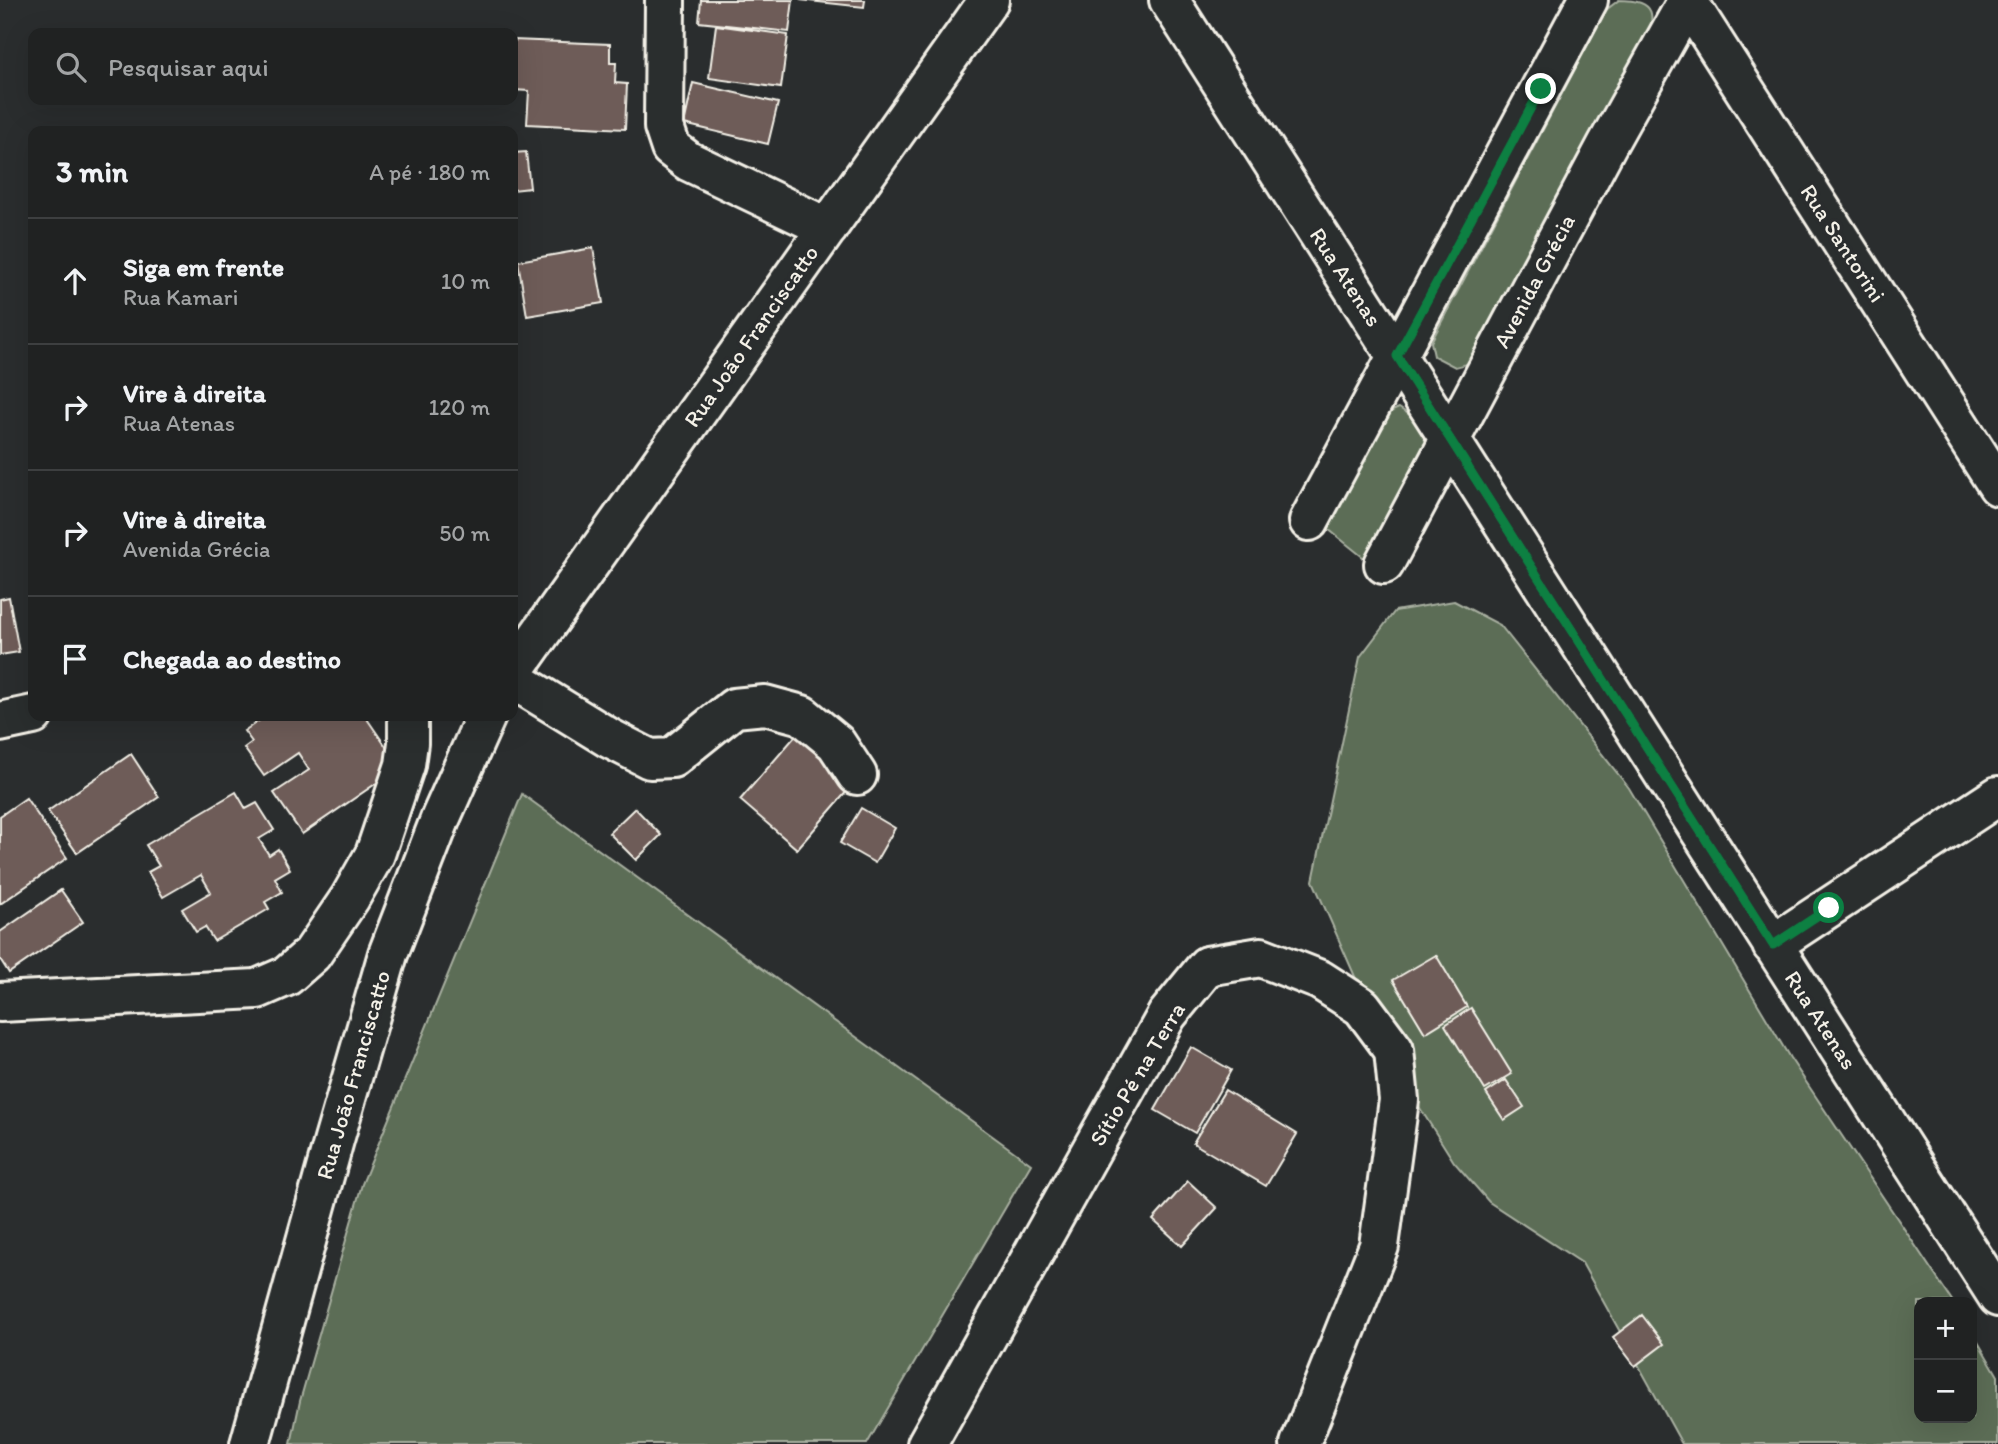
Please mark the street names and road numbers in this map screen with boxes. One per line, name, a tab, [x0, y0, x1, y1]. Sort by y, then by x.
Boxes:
street label: Rua Santorini	[1794, 179, 1892, 307]
street label: Avenida Grécia	[1487, 209, 1581, 353]
street label: Rua Atenas	[1304, 222, 1388, 332]
street label: Rua João Franciscatto	[678, 239, 824, 433]
street label: Rua Atenas	[1779, 965, 1863, 1075]
street label: Rua João Franciscatto	[310, 967, 396, 1183]
street label: Sítio Pé na Terra	[1083, 997, 1191, 1151]

